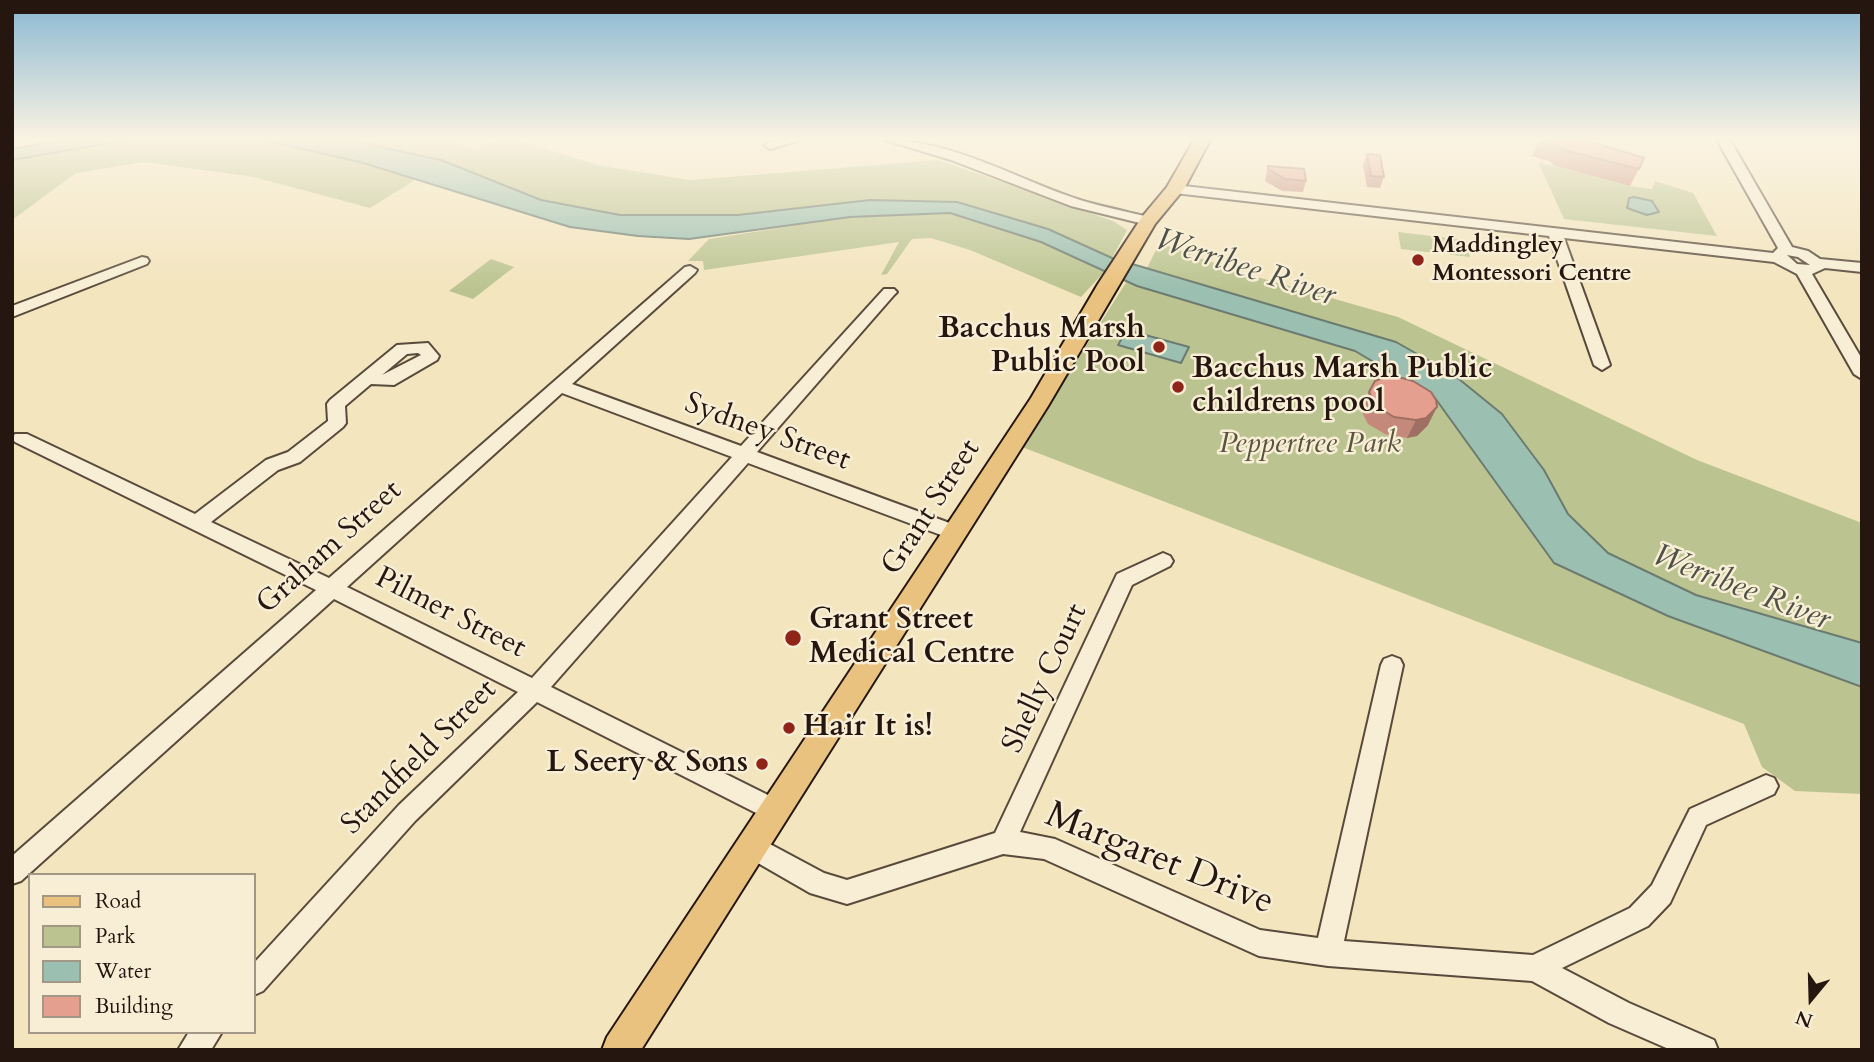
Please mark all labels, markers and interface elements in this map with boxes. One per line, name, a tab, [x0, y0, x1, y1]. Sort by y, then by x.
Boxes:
water label: Werribee River	[1150, 222, 1340, 316]
place label: Maddingley Montessori Centre	[1432, 232, 1632, 288]
marker: Maddingley Montessori Centre	[1410, 252, 1426, 268]
place label: Bacchus Marsh Public Pool	[938, 312, 1145, 382]
marker: Bacchus Marsh Public Pool	[1151, 339, 1167, 355]
place label: Bacchus Marsh Public childrens pool	[1192, 352, 1492, 422]
marker: Bacchus Marsh Public childrens pool	[1170, 379, 1186, 395]
street label: Sydney Street	[679, 386, 855, 480]
park label: Peppertree Park	[1219, 427, 1401, 463]
street label: Grant Street	[875, 433, 989, 583]
street label: Graham Street	[250, 474, 410, 622]
water label: Werribee River	[1647, 538, 1835, 640]
street label: Pilmer Street	[369, 561, 531, 667]
street label: Shelly Court	[996, 599, 1096, 759]
place label: Grant Street Medical Centre	[809, 603, 1015, 674]
marker: Grant Street Medical Centre	[783, 628, 803, 648]
street label: Standfield Street	[335, 673, 505, 843]
place label: Hair It is!	[803, 710, 933, 746]
marker: Hair It is!	[781, 720, 797, 736]
place label: L Seery & Sons	[547, 746, 748, 782]
marker: L Seery & Sons	[754, 756, 770, 772]
street label: Margaret Drive	[1038, 794, 1280, 926]
legend	[28, 873, 256, 1034]
text: Road	[95, 887, 141, 916]
text: Park	[95, 922, 135, 951]
text: Water	[95, 957, 151, 986]
north arrow	[1776, 964, 1846, 1034]
text: Building	[95, 992, 173, 1021]
text: N	[1792, 1004, 1816, 1034]

